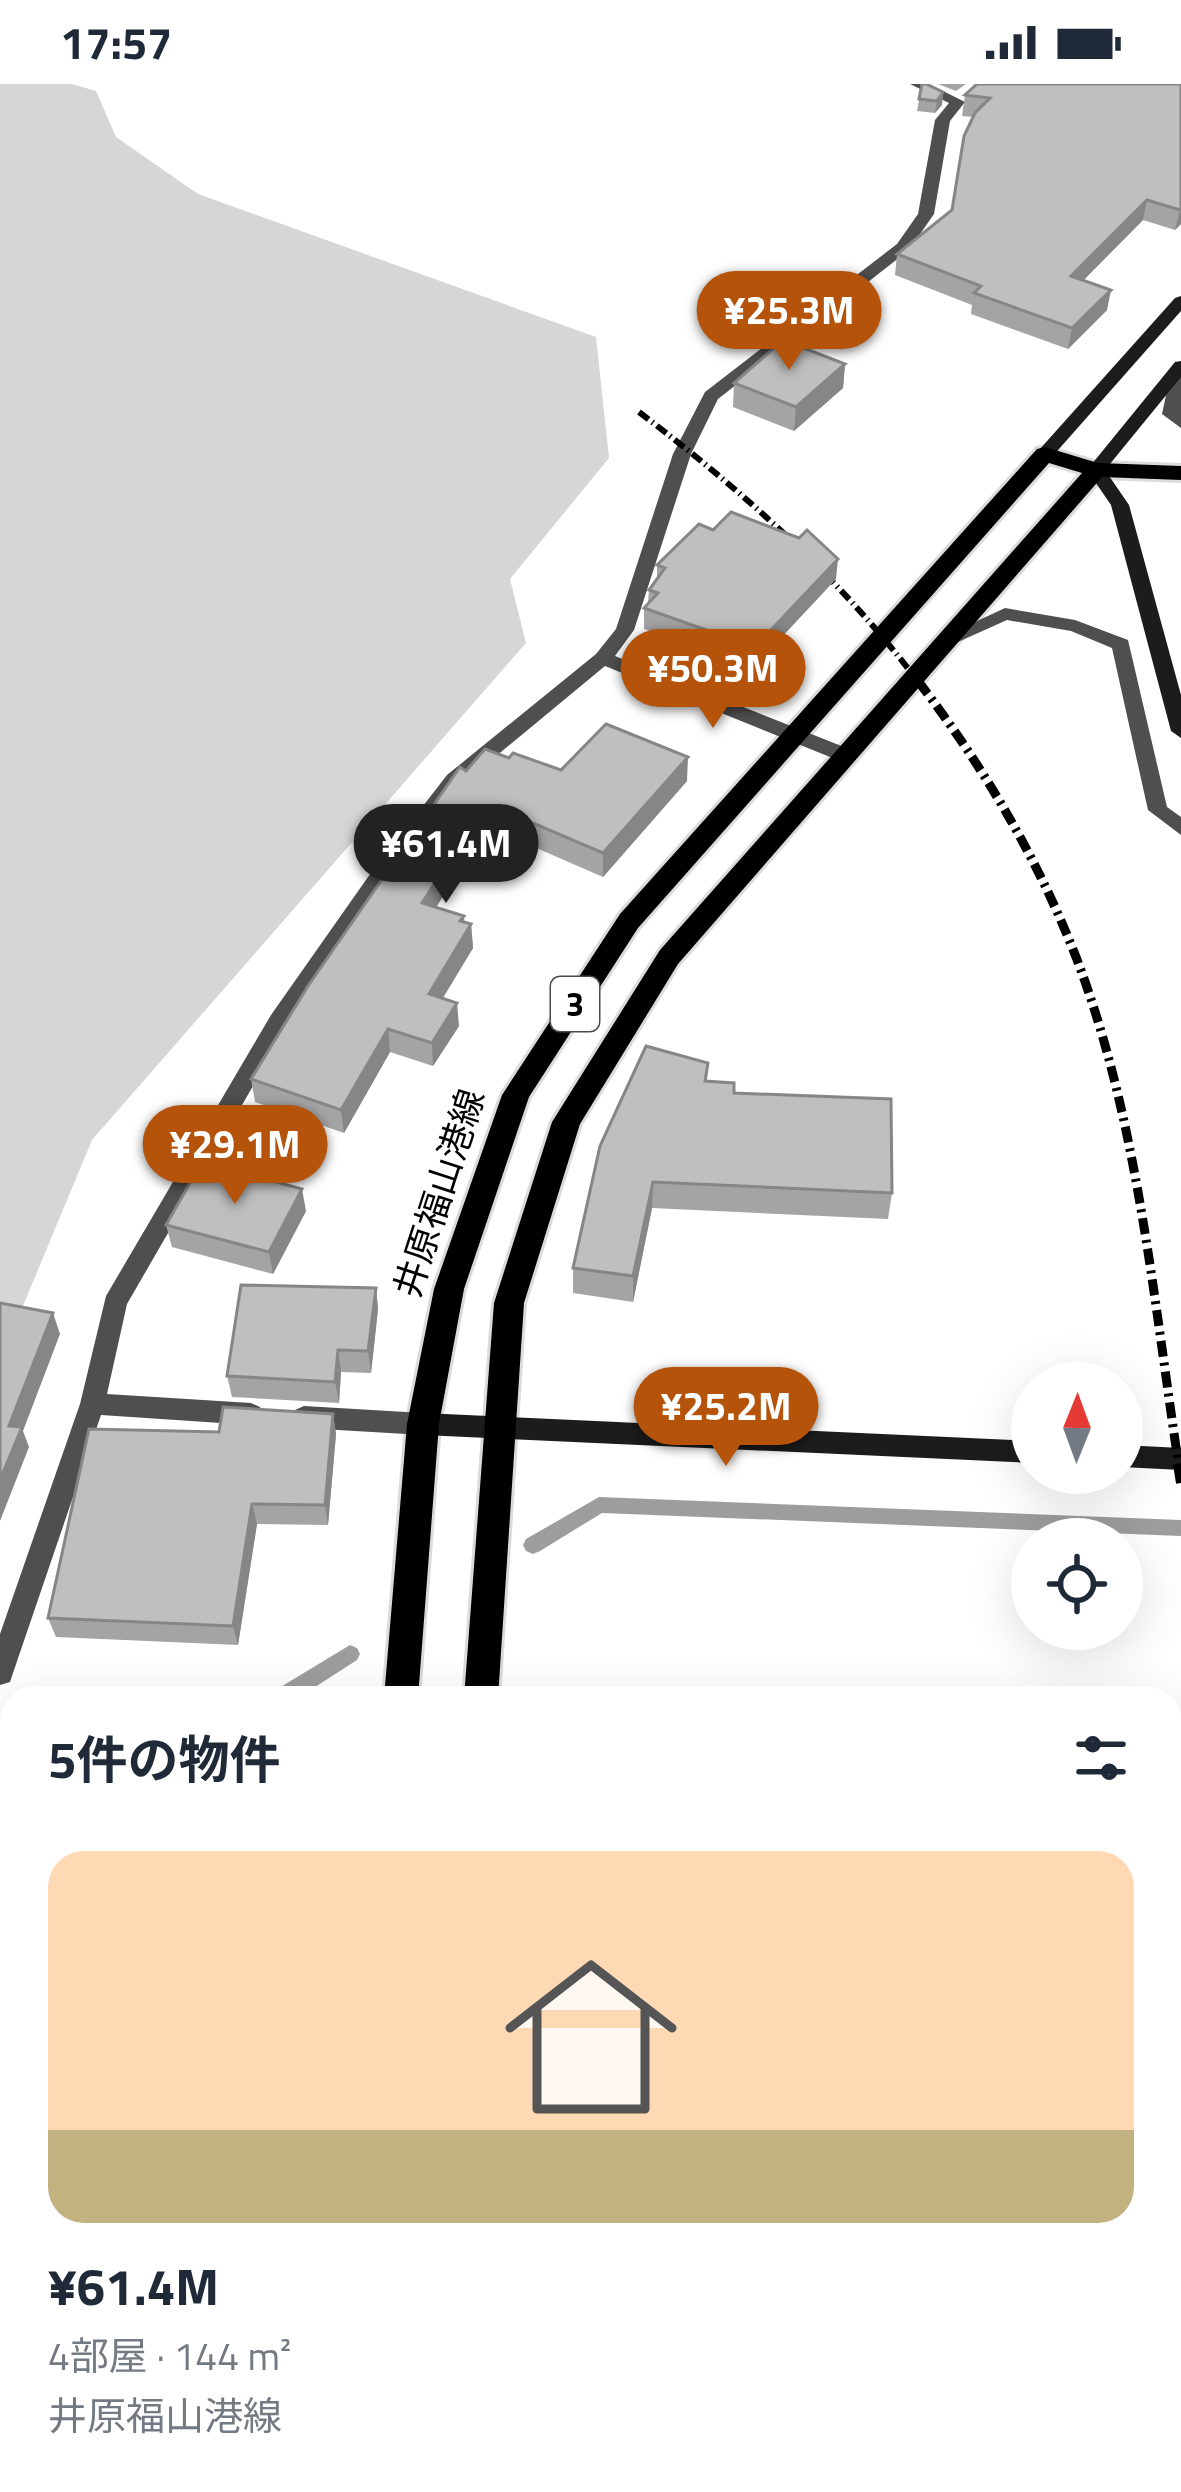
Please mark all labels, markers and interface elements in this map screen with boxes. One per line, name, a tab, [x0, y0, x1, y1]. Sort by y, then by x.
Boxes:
text: 17:57	[60, 8, 172, 76]
pin: ¥25.3M	[691, 271, 887, 373]
text: ¥25.3M	[724, 280, 854, 339]
pin: ¥50.3M	[615, 629, 811, 731]
text: ¥50.3M	[648, 638, 778, 697]
pin: ¥61.4M	[348, 804, 544, 906]
text: ¥61.4M	[381, 813, 511, 872]
road number: 3	[551, 977, 599, 1031]
street label: 井原福山港線	[379, 1082, 498, 1304]
pin: ¥29.1M	[137, 1105, 333, 1207]
text: ¥29.1M	[170, 1114, 300, 1173]
north arrow	[1011, 1362, 1143, 1494]
map controls	[1011, 1362, 1143, 1650]
pin: ¥25.2M	[628, 1367, 824, 1469]
text: ¥25.2M	[661, 1376, 791, 1435]
button: locate	[1011, 1518, 1143, 1650]
text: 5件の物件	[48, 1720, 281, 1798]
icon: filters	[1068, 1725, 1134, 1791]
icon: home	[483, 1929, 699, 2145]
text: ¥61.4M	[48, 2247, 219, 2325]
text: 4部屋 · 144 m²	[48, 2326, 291, 2385]
text: 井原福山港線	[48, 2386, 282, 2445]

